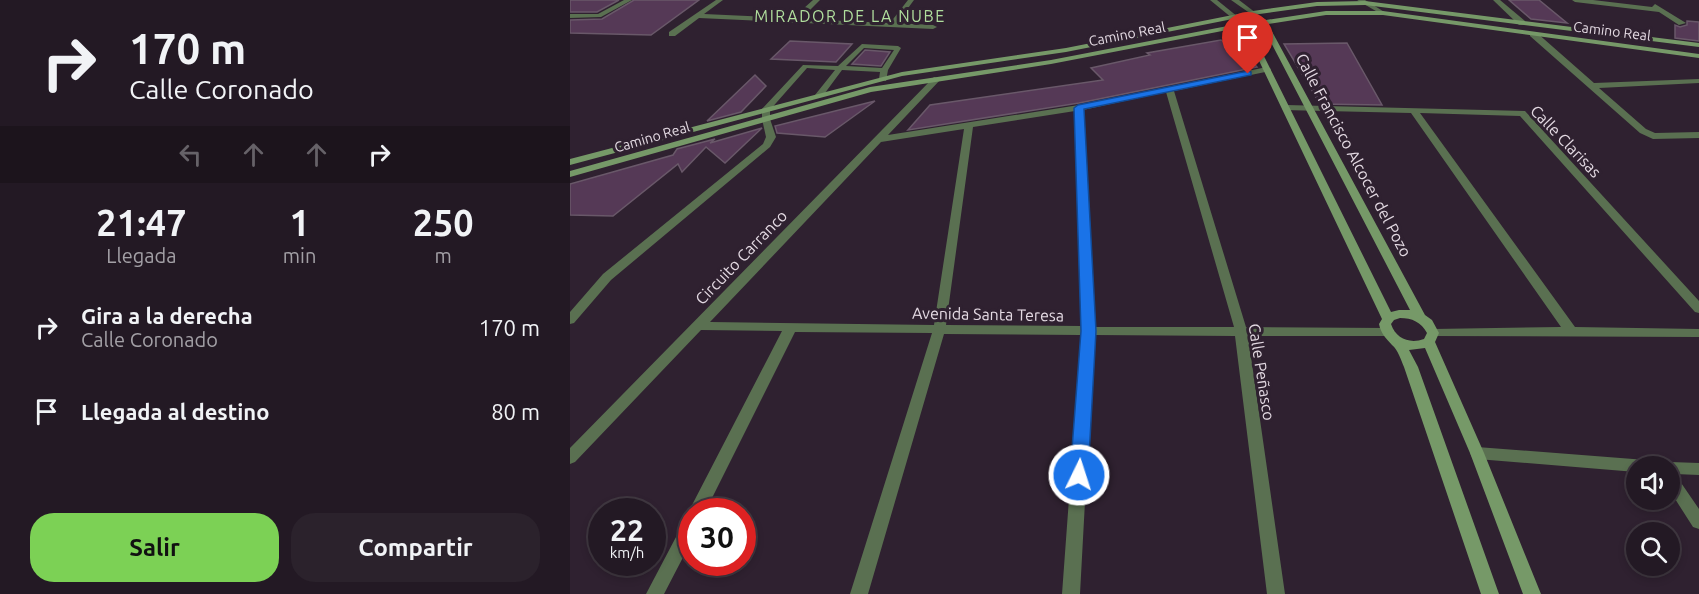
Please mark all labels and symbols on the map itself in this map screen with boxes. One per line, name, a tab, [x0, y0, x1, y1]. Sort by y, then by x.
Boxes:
district label: MIRADOR DE LA NUBE	[754, 7, 946, 25]
pin	[1222, 12, 1273, 74]
street label: Camino Real	[1572, 18, 1652, 44]
street label: Camino Real	[1087, 19, 1167, 49]
street label: Calle Francisco Alcocer del Pozo	[1293, 50, 1415, 260]
street label: Calle Clarisas	[1527, 101, 1605, 181]
street label: Camino Real	[612, 118, 692, 155]
street label: Circuito Carranco	[692, 206, 790, 308]
street label: Avenida Santa Teresa	[912, 304, 1064, 324]
street label: Calle Peñasco	[1245, 322, 1279, 422]
position arrow	[1047, 443, 1111, 507]
speed limit sign: 30	[678, 498, 756, 576]

